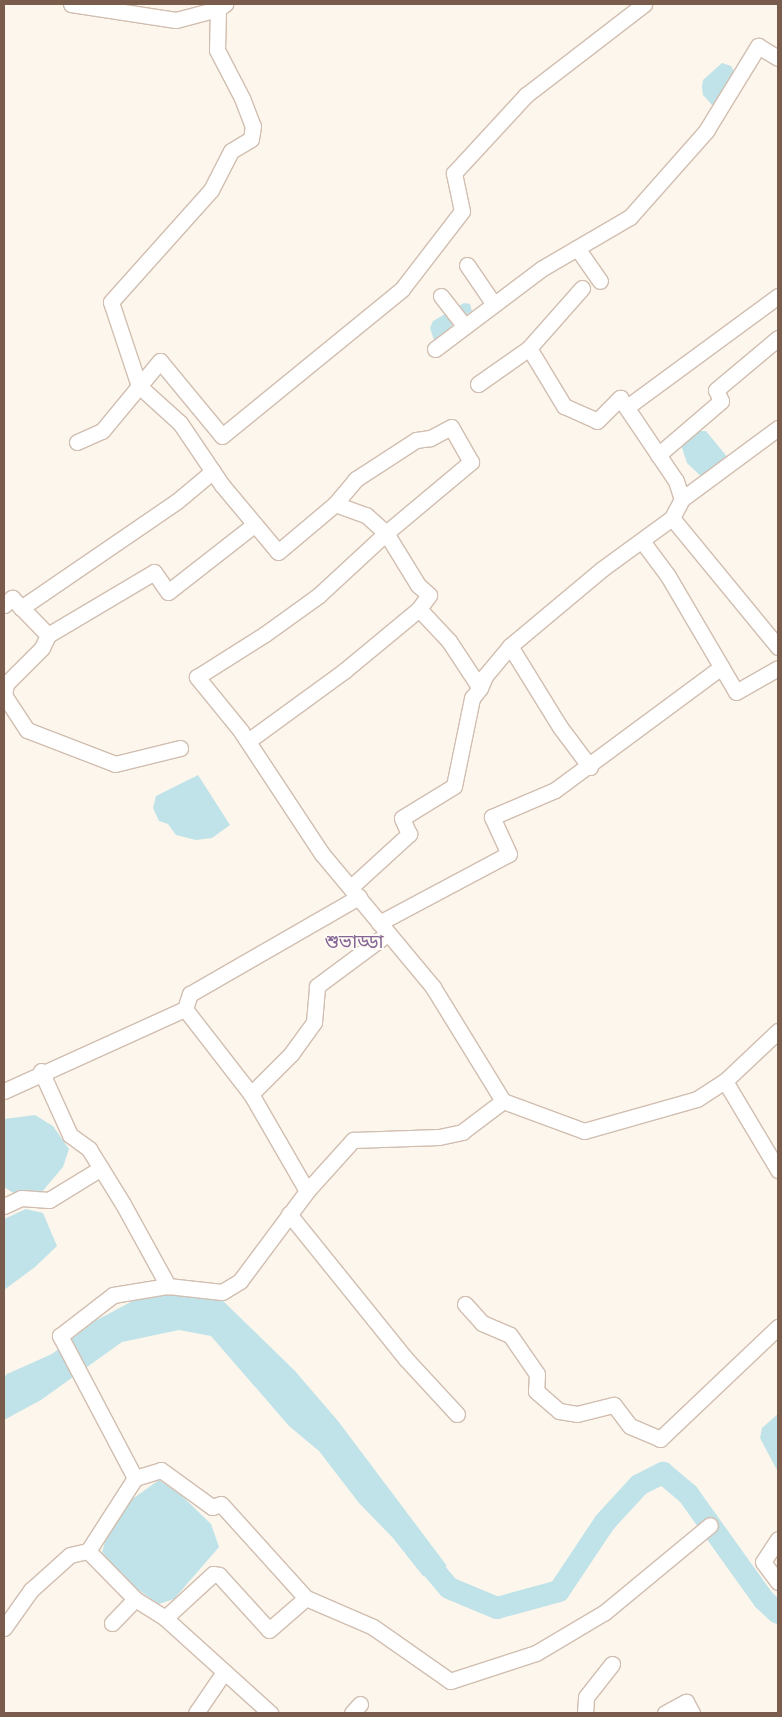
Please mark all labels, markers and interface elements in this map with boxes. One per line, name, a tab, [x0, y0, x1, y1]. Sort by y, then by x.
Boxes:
district label: শুভাড্ডা	[324, 931, 384, 953]

